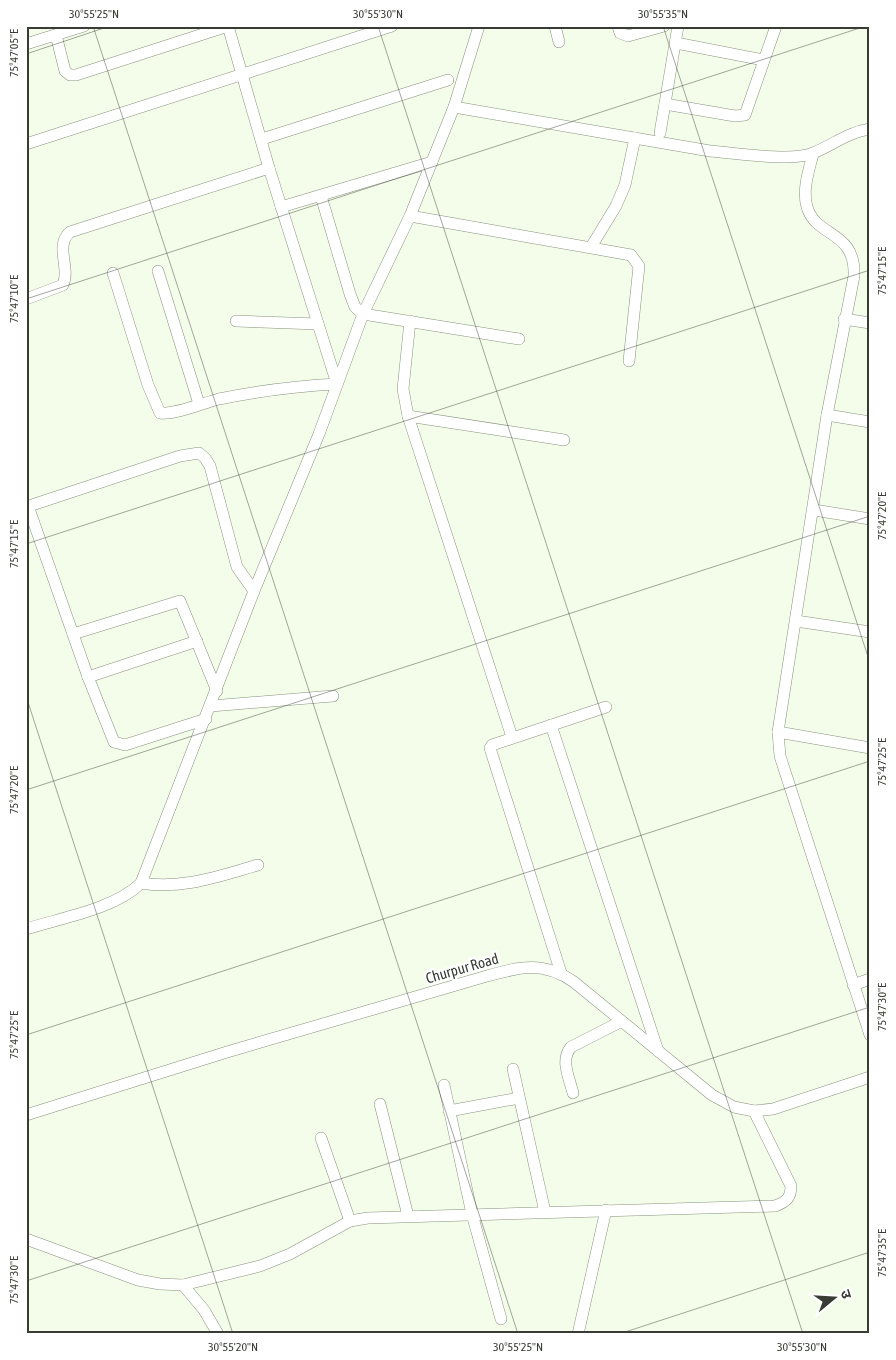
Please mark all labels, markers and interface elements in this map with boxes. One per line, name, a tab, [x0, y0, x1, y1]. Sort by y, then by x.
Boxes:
text: 30°55'25"N	[69, 7, 119, 21]
text: 30°55'30"N	[353, 7, 403, 21]
text: 30°55'35"N	[638, 7, 688, 21]
text: 75°47'05"E	[7, 29, 21, 77]
text: 75°47'15"E	[875, 247, 889, 295]
text: 75°47'10"E	[7, 275, 21, 323]
text: 75°47'20"E	[875, 492, 889, 540]
text: 75°47'15"E	[7, 520, 21, 568]
text: 75°47'25"E	[875, 738, 889, 786]
text: 75°47'20"E	[7, 766, 21, 814]
street label: Churpur Road	[424, 949, 500, 987]
text: 75°47'30"E	[875, 983, 889, 1031]
text: 75°47'25"E	[7, 1011, 21, 1059]
text: 75°47'35"E	[875, 1229, 889, 1277]
text: 75°47'30"E	[7, 1256, 21, 1304]
north arrow	[808, 1272, 858, 1322]
text: उ	[837, 1288, 855, 1301]
text: 30°55'20"N	[208, 1340, 258, 1354]
text: 30°55'25"N	[493, 1340, 543, 1354]
text: 30°55'30"N	[777, 1340, 827, 1354]

